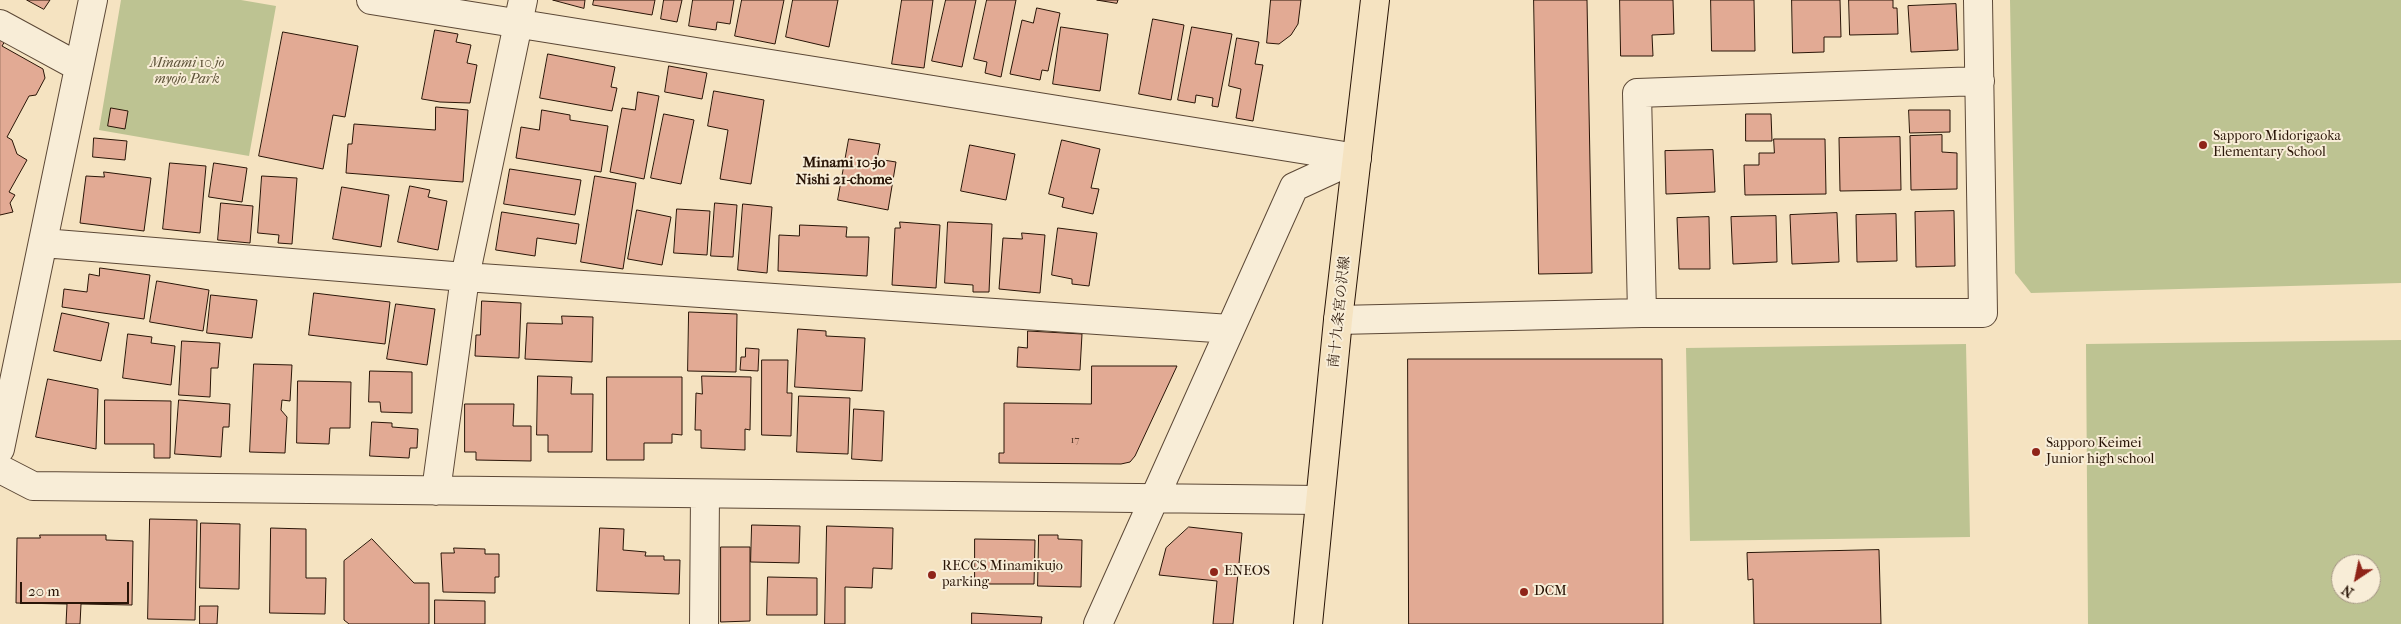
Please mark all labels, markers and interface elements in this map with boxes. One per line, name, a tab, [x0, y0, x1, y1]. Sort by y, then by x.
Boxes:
park label: Minami 10 jo myojo Park	[150, 56, 224, 88]
place label: Sapporo Midorigaoka Elementary School	[2213, 129, 2341, 162]
marker: Sapporo Midorigaoka Elementary School	[2197, 139, 2209, 151]
district label: Minami 10-jo Nishi 21-chome	[796, 154, 892, 189]
street label: 南十九条宮の沢線	[1326, 255, 1354, 369]
house number: 17	[1070, 433, 1080, 447]
place label: Sapporo Keimei Junior high school	[2046, 436, 2154, 468]
marker: Sapporo Keimei Junior high school	[2030, 446, 2042, 458]
north arrow	[2331, 554, 2381, 604]
place label: RECCS Minamikujo parking	[942, 559, 1063, 592]
place label: ENEOS	[1224, 564, 1270, 580]
marker: ENEOS	[1208, 566, 1220, 578]
marker: RECCS Minamikujo parking	[926, 569, 938, 581]
scale bar	[22, 572, 131, 604]
text: N	[2339, 581, 2357, 601]
text: 20 m	[28, 582, 60, 600]
place label: DCM	[1534, 584, 1567, 600]
marker: DCM	[1518, 586, 1530, 598]

